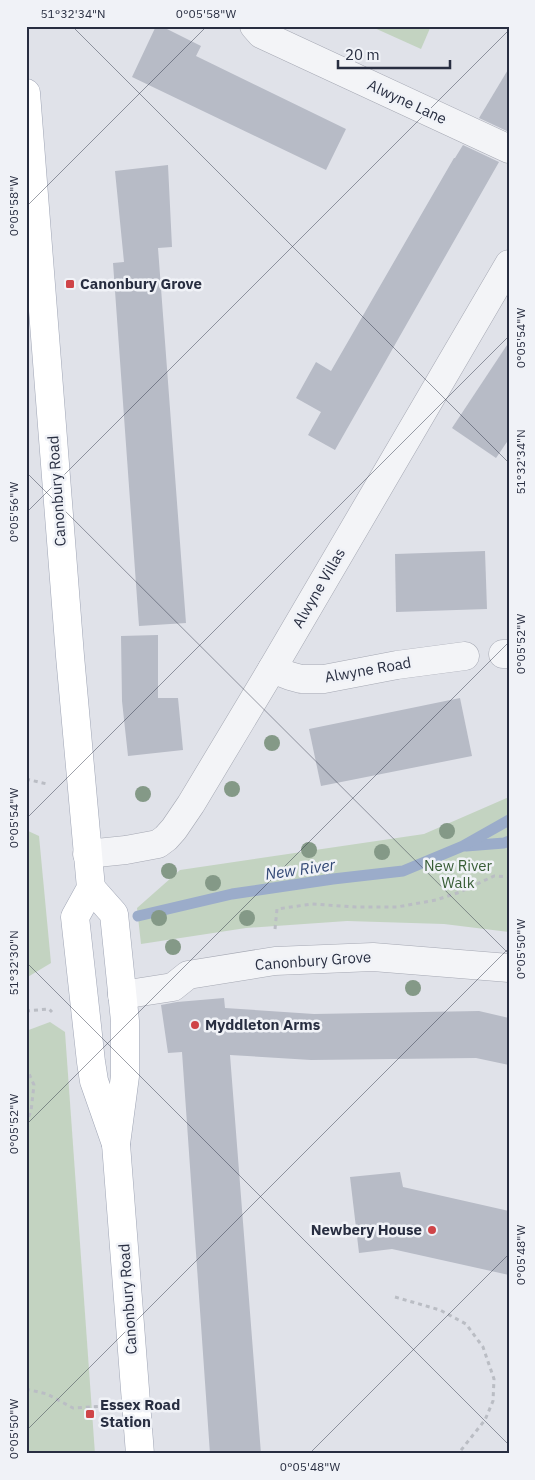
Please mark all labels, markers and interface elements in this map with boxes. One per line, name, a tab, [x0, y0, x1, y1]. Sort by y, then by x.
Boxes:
text: 51°32'34"N	[40, 6, 106, 21]
text: 0°05'58"W	[176, 6, 237, 21]
scale bar	[338, 38, 450, 70]
text: 20 m	[345, 45, 380, 64]
street label: Alwyne Lane	[365, 75, 450, 128]
text: 0°05'58"W	[6, 175, 21, 236]
place label: Canonbury Grove	[80, 274, 202, 293]
marker: Canonbury Grove	[64, 278, 76, 290]
text: 0°05'54"W	[513, 307, 528, 368]
text: 51°32'34"N	[513, 429, 528, 495]
street label: Canonbury Road	[43, 435, 70, 547]
text: 0°05'56"W	[6, 481, 21, 542]
street label: Alwyne Villas	[288, 544, 349, 631]
text: 0°05'52"W	[513, 613, 528, 674]
street label: Alwyne Road	[323, 653, 413, 686]
text: 0°05'54"W	[6, 787, 21, 848]
water label: New River	[264, 854, 338, 884]
park label: New River Walk	[424, 856, 493, 892]
text: 0°05'50"W	[513, 918, 528, 979]
text: 51°32'30"N	[6, 930, 21, 996]
street label: Canonbury Grove	[254, 947, 372, 974]
place label: Myddleton Arms	[205, 1015, 321, 1034]
marker: Myddleton Arms	[189, 1019, 201, 1031]
text: 0°05'52"W	[6, 1093, 21, 1154]
place label: Newbery House	[311, 1220, 422, 1239]
marker: Newbery House	[426, 1224, 438, 1236]
text: 0°05'48"W	[513, 1224, 528, 1285]
street label: Canonbury Road	[114, 1243, 141, 1355]
place label: Essex Road Station	[100, 1395, 180, 1431]
text: 0°05'50"W	[6, 1398, 21, 1459]
marker: Essex Road Station	[84, 1408, 96, 1420]
text: 0°05'48"W	[280, 1459, 341, 1474]

